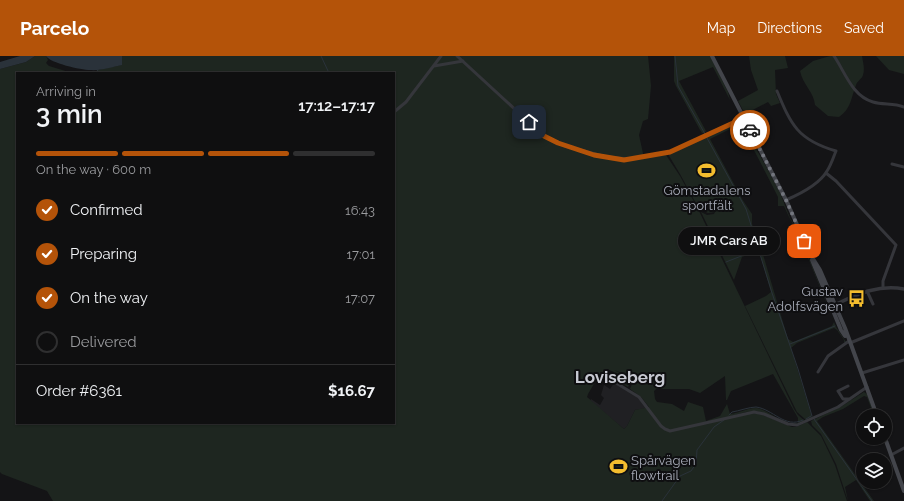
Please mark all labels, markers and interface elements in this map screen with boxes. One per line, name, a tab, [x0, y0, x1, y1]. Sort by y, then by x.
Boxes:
text: Parcelo	[20, 17, 89, 39]
text: Map	[707, 20, 735, 36]
text: Directions	[757, 20, 822, 36]
text: Saved	[844, 20, 884, 36]
text: Arriving in	[36, 84, 96, 99]
text: 17:12–17:17	[298, 97, 375, 115]
text: 3 min	[36, 99, 103, 129]
pin	[512, 105, 546, 139]
courier	[730, 110, 770, 150]
icon: home	[518, 111, 540, 133]
icon: car	[739, 119, 761, 141]
sports icon: Gömstadalens sportfält	[697, 161, 717, 181]
text: On the way · 600 m	[36, 162, 151, 177]
place label: Gömstadalens sportfält	[664, 183, 750, 213]
icon: check	[36, 199, 58, 221]
text: Confirmed	[70, 201, 143, 219]
text: 16:43	[345, 203, 375, 218]
pin	[787, 224, 821, 258]
callout: JMR Cars AB	[678, 227, 780, 255]
icon: bag	[793, 230, 815, 252]
text: JMR Cars AB	[690, 233, 768, 248]
icon: check	[36, 243, 58, 265]
text: Preparing	[70, 245, 137, 263]
text: 17:01	[347, 247, 375, 262]
place label: Gustav Adolfsvägen	[768, 284, 843, 314]
icon: check	[36, 287, 58, 309]
bus stop icon: Gustav Adolfsvägen	[846, 288, 866, 308]
text: On the way	[70, 289, 148, 307]
text: 17:07	[345, 291, 375, 306]
text: Delivered	[70, 333, 137, 351]
district label: Loviseberg	[575, 367, 665, 387]
text: Order #6361	[36, 382, 122, 400]
text: $16.67	[328, 382, 375, 400]
map controls	[856, 409, 892, 489]
button: locate	[856, 409, 892, 445]
place label: Spårvägen flowtrail	[631, 453, 696, 483]
button: layers	[856, 453, 892, 489]
sports icon: Spårvägen flowtrail	[608, 457, 628, 477]

